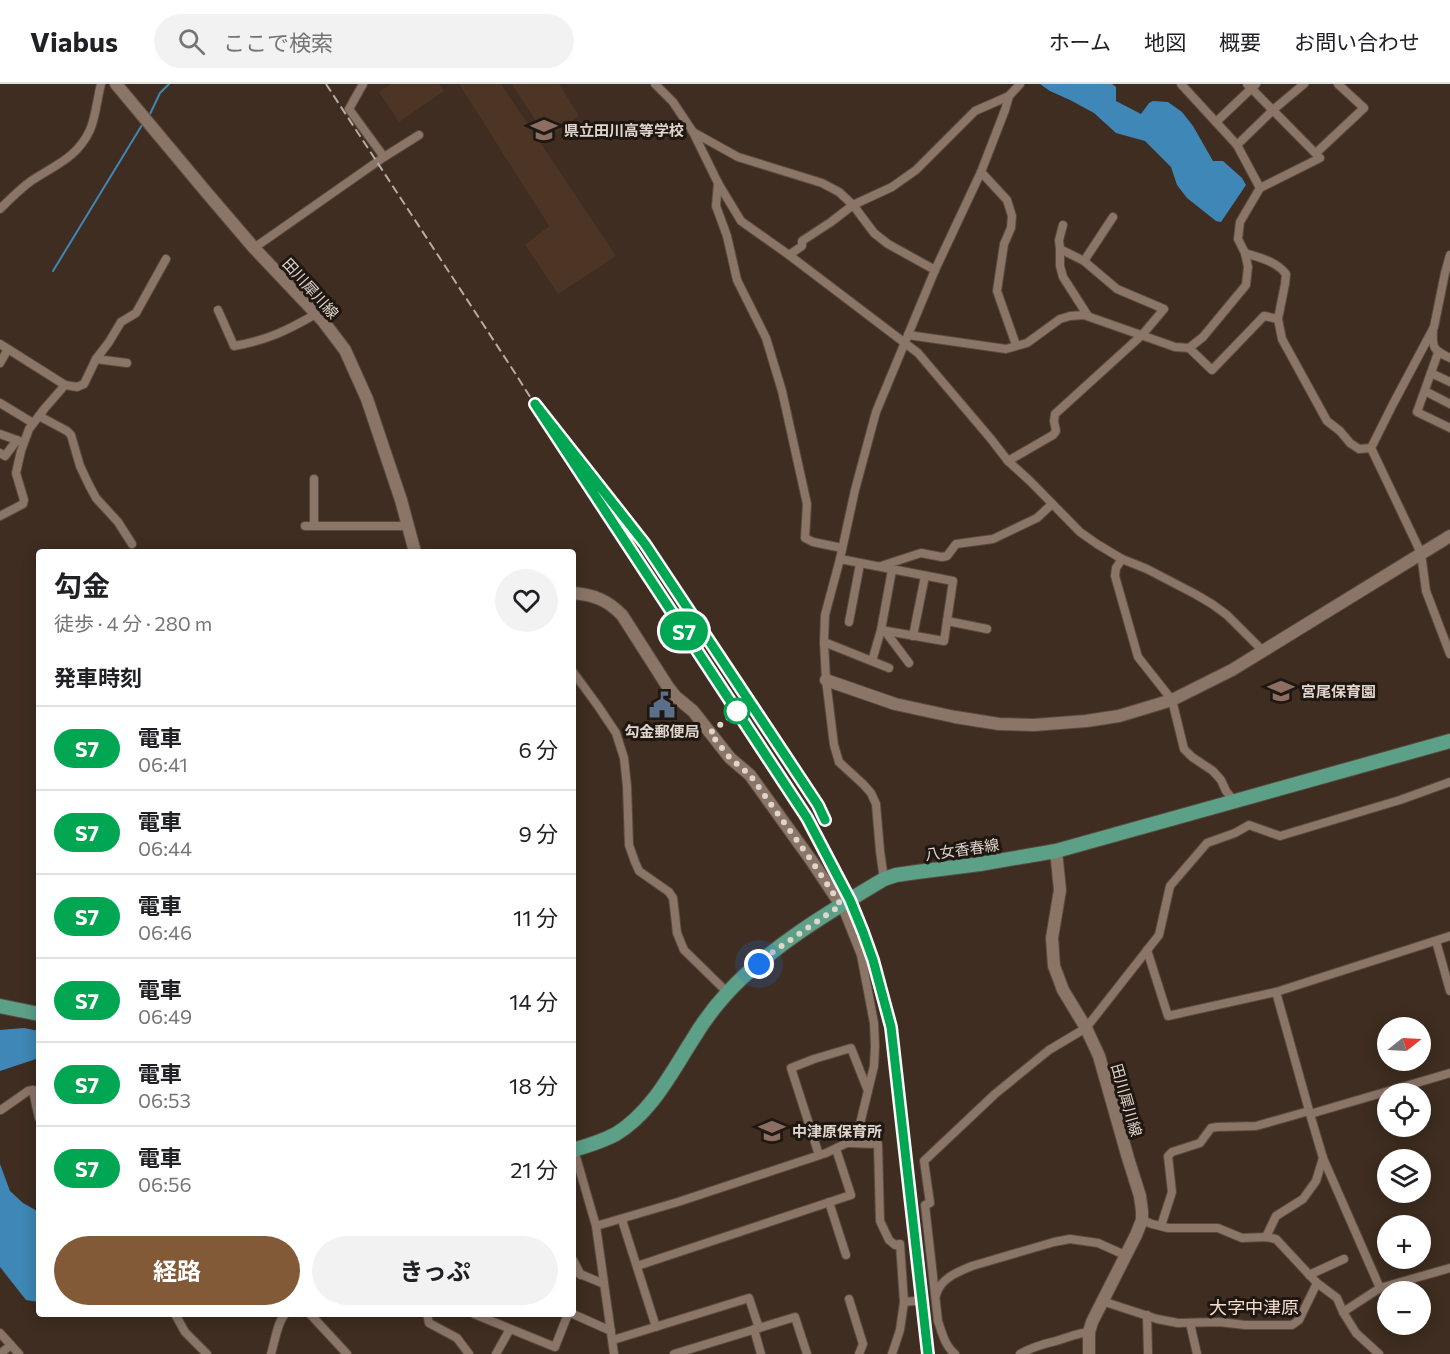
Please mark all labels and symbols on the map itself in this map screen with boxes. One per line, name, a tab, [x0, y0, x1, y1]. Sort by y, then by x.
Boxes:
school or university icon: 県立田川高等学校	[529, 115, 559, 145]
place label: 県立田川高等学校	[564, 121, 684, 139]
street label: 田川犀川線	[279, 254, 343, 322]
line badge: S7	[657, 612, 711, 650]
school or university icon: 宮尾保育園	[1266, 676, 1296, 706]
place label: 宮尾保育園	[1301, 682, 1376, 700]
public building icon: 勾金郵便局	[647, 690, 677, 720]
unlabelled marker	[724, 698, 750, 724]
place label: 勾金郵便局	[624, 722, 700, 740]
street label: 八女香春線	[924, 835, 1000, 863]
your location	[744, 949, 774, 979]
north arrow	[1377, 1017, 1431, 1071]
street label: 田川犀川線	[1108, 1061, 1146, 1139]
school or university icon: 中津原保育所	[757, 1116, 787, 1146]
place label: 中津原保育所	[792, 1122, 882, 1140]
district label: 大字中津原	[1209, 1296, 1299, 1318]

